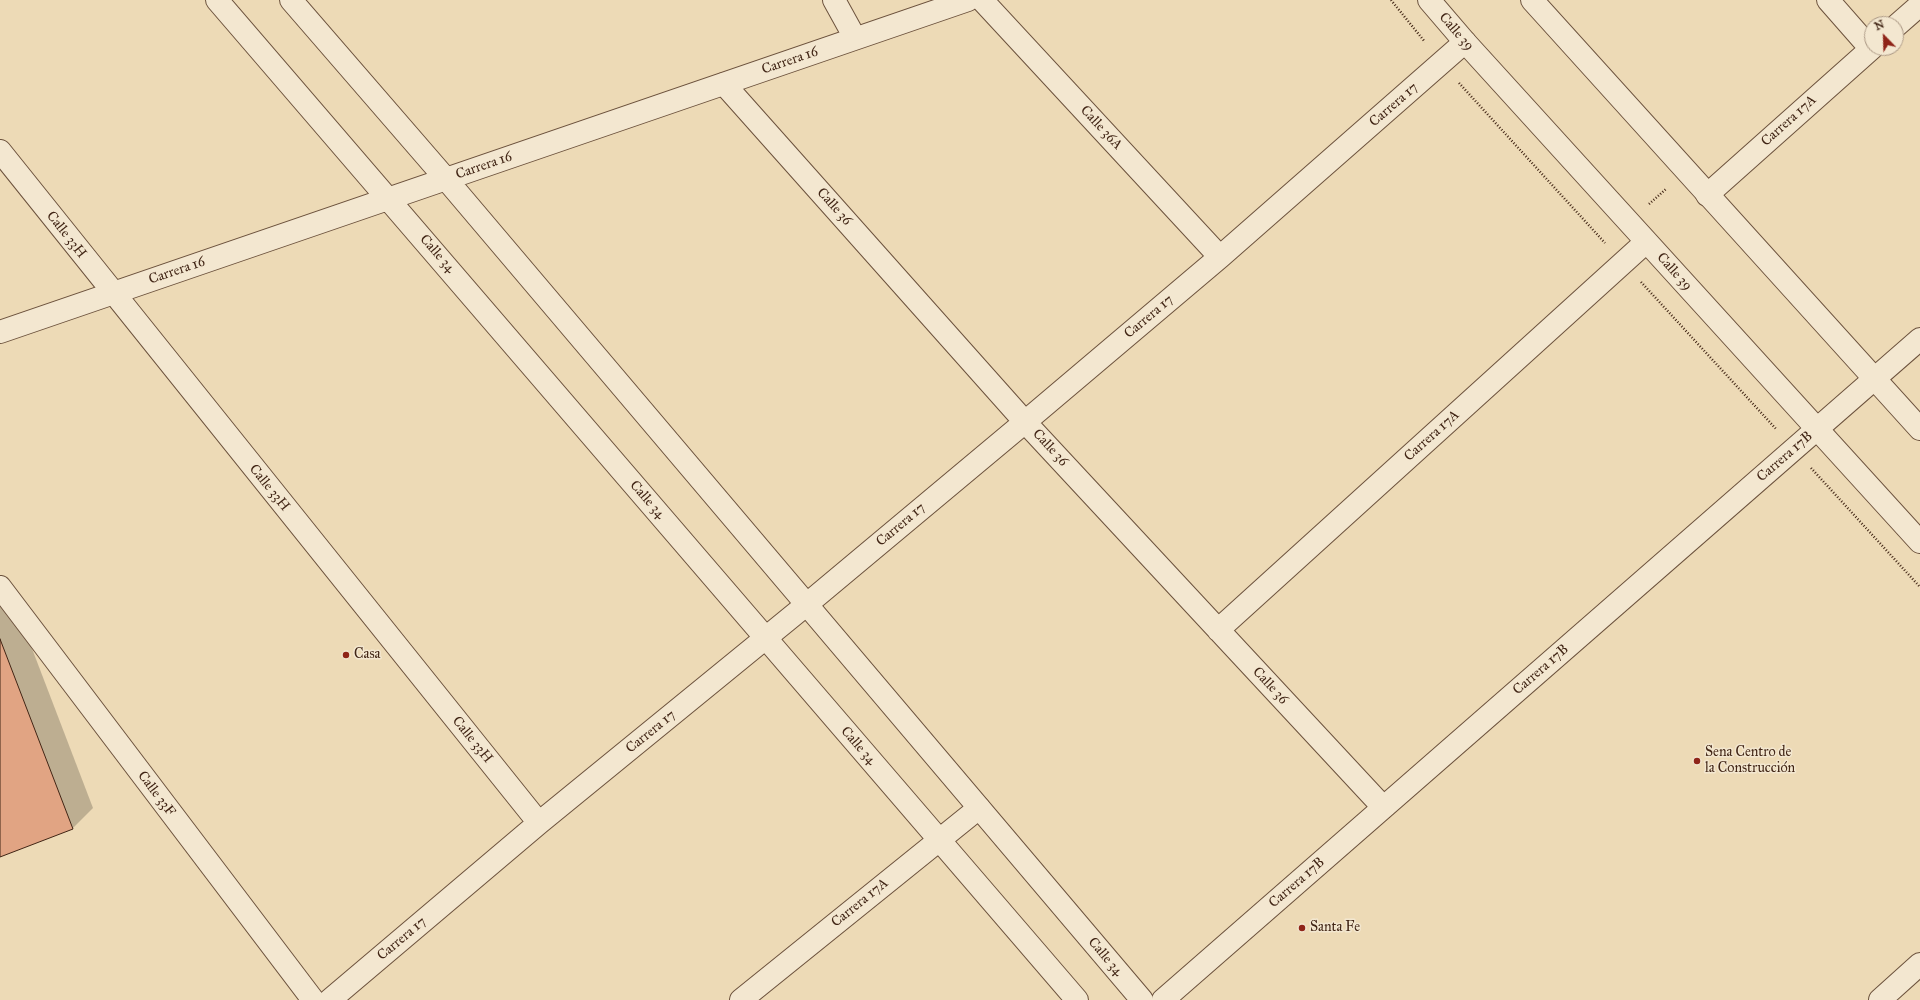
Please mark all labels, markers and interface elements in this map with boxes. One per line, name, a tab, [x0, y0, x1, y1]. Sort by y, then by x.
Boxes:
street label: Calle 39	[1435, 10, 1477, 54]
north arrow	[1864, 16, 1904, 56]
text: N	[1873, 18, 1886, 33]
street label: Carrera 16	[760, 44, 820, 78]
street label: Carrera 17	[1366, 79, 1422, 131]
street label: Carrera 17A	[1758, 92, 1820, 150]
street label: Calle 36A	[1076, 103, 1126, 153]
street label: Carrera 16	[454, 149, 514, 183]
street label: Calle 36	[813, 185, 855, 229]
street label: Calle 33H	[42, 208, 90, 262]
street label: Calle 34	[416, 231, 458, 277]
street label: Calle 39	[1653, 250, 1695, 294]
street label: Carrera 16	[147, 254, 207, 288]
street label: Carrera 17	[1121, 292, 1177, 342]
street label: Carrera 17A	[1401, 407, 1463, 465]
street label: Calle 36	[1029, 426, 1071, 470]
street label: Carrera 17B	[1754, 428, 1816, 486]
street label: Calle 33H	[245, 461, 293, 515]
street label: Calle 34	[626, 477, 668, 523]
street label: Carrera 17	[873, 500, 929, 550]
street label: Carrera 17B	[1510, 641, 1572, 699]
place label: Casa	[354, 647, 380, 663]
marker: Casa	[341, 650, 351, 660]
street label: Calle 36	[1249, 664, 1291, 708]
street label: Carrera 17	[623, 707, 679, 757]
street label: Calle 33H	[448, 713, 496, 767]
street label: Calle 34	[837, 723, 879, 769]
place label: Sena Centro de la Construcción	[1705, 745, 1795, 778]
marker: Sena Centro de la Construcción	[1692, 756, 1702, 766]
street label: Calle 33F	[134, 768, 178, 820]
street label: Carrera 17B	[1266, 854, 1328, 912]
street label: Carrera 17A	[828, 875, 892, 931]
street label: Carrera 17	[374, 914, 430, 964]
place label: Santa Fe	[1310, 920, 1360, 936]
marker: Santa Fe	[1297, 923, 1307, 933]
street label: Calle 34	[1084, 934, 1126, 980]

